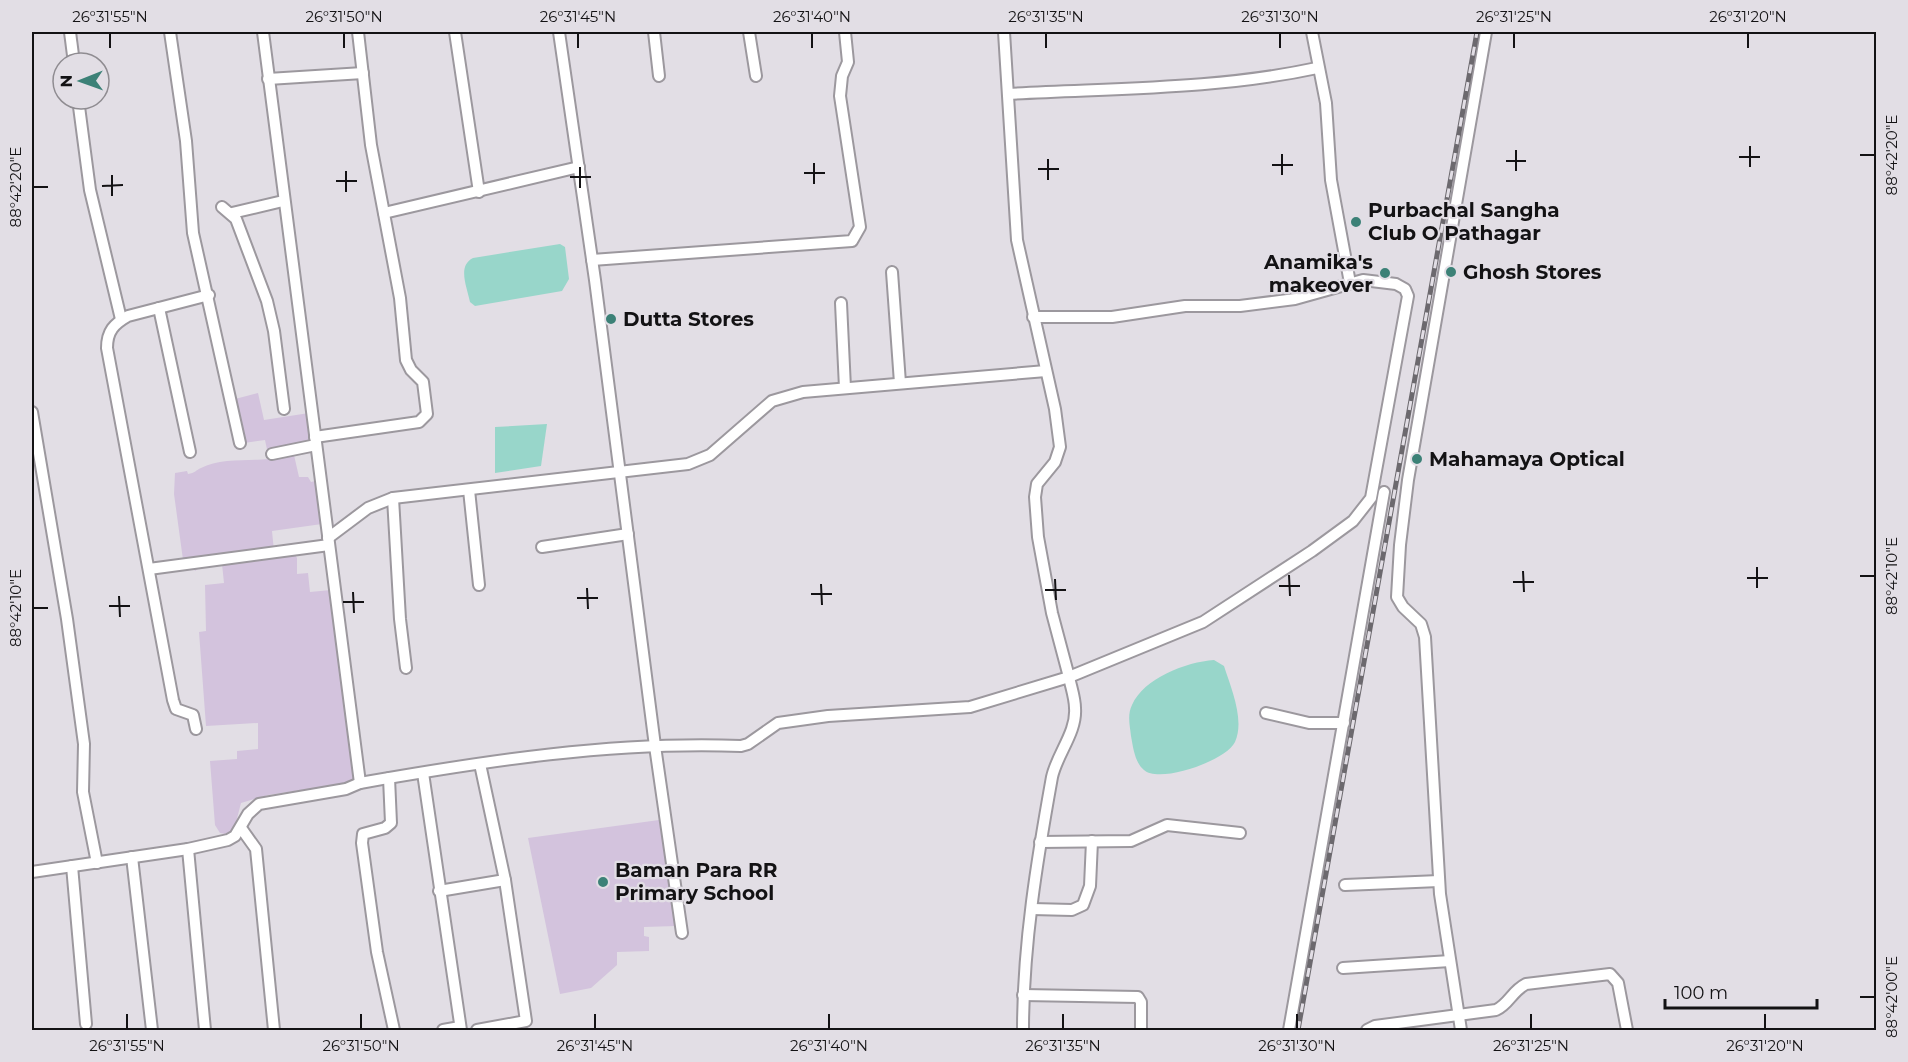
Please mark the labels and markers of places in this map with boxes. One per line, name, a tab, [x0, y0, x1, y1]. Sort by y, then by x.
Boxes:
place label: Purbachal Sangha Club O Pathagar	[1368, 198, 1560, 245]
marker: Purbachal Sangha Club O Pathagar	[1349, 215, 1363, 229]
place label: Anamika's makeover	[1263, 250, 1373, 297]
place label: Ghosh Stores	[1463, 260, 1602, 284]
marker: Ghosh Stores	[1444, 265, 1458, 279]
marker: Anamika's makeover	[1378, 266, 1392, 280]
place label: Dutta Stores	[623, 307, 754, 331]
marker: Dutta Stores	[604, 312, 618, 326]
place label: Mahamaya Optical	[1429, 447, 1625, 471]
marker: Mahamaya Optical	[1410, 452, 1424, 466]
place label: Baman Para RR Primary School	[615, 858, 778, 905]
marker: Baman Para RR Primary School	[596, 875, 610, 889]

